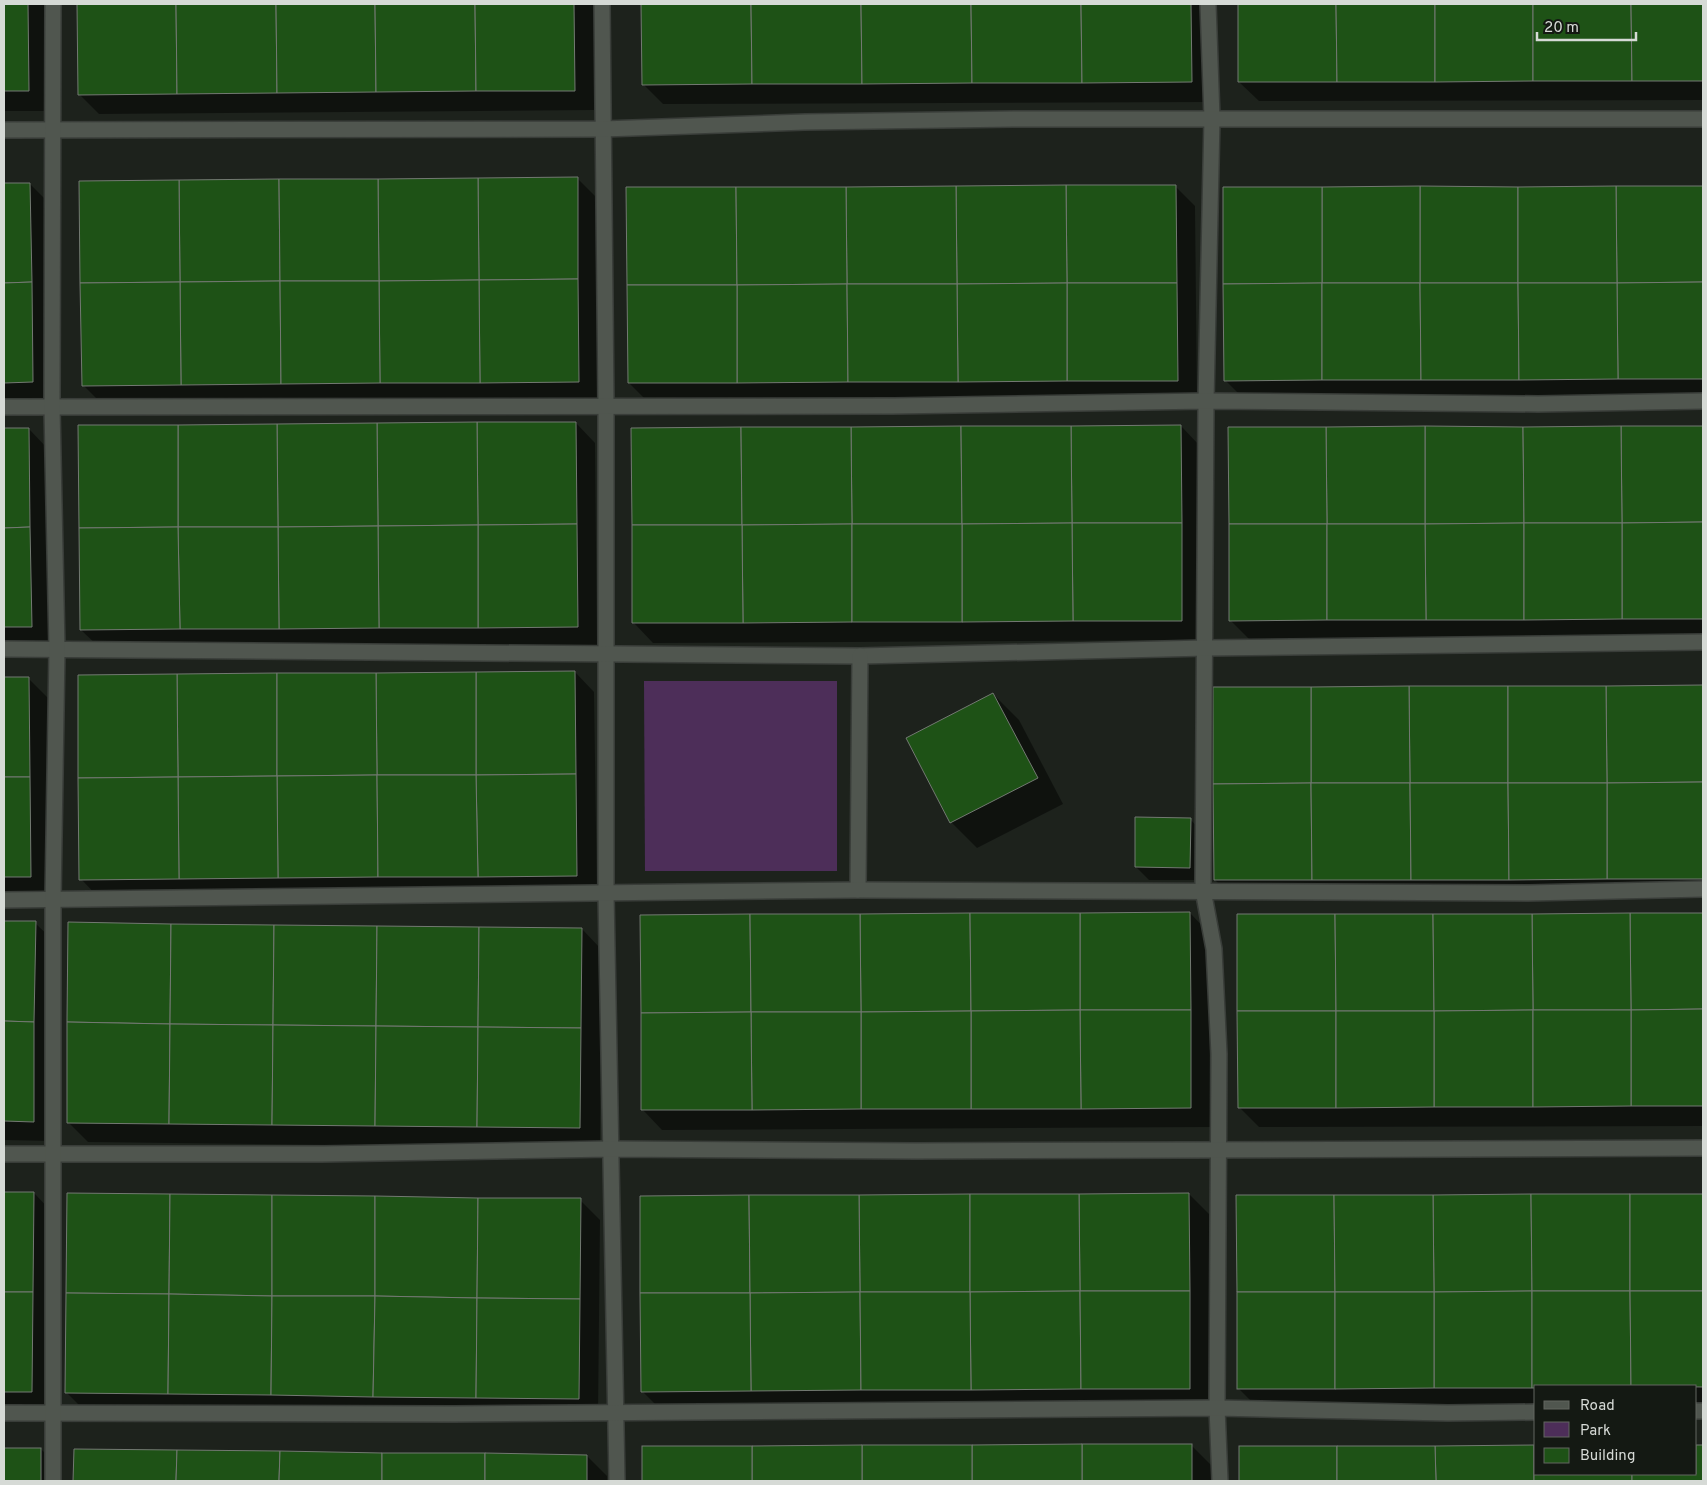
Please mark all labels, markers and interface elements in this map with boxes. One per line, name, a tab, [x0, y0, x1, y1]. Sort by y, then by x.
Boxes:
scale bar	[1537, 10, 1636, 42]
text: 20 m	[1544, 19, 1579, 38]
legend	[1534, 1385, 1697, 1475]
text: Road	[1580, 1397, 1615, 1416]
text: Park	[1580, 1422, 1611, 1441]
text: Building	[1580, 1447, 1635, 1466]

